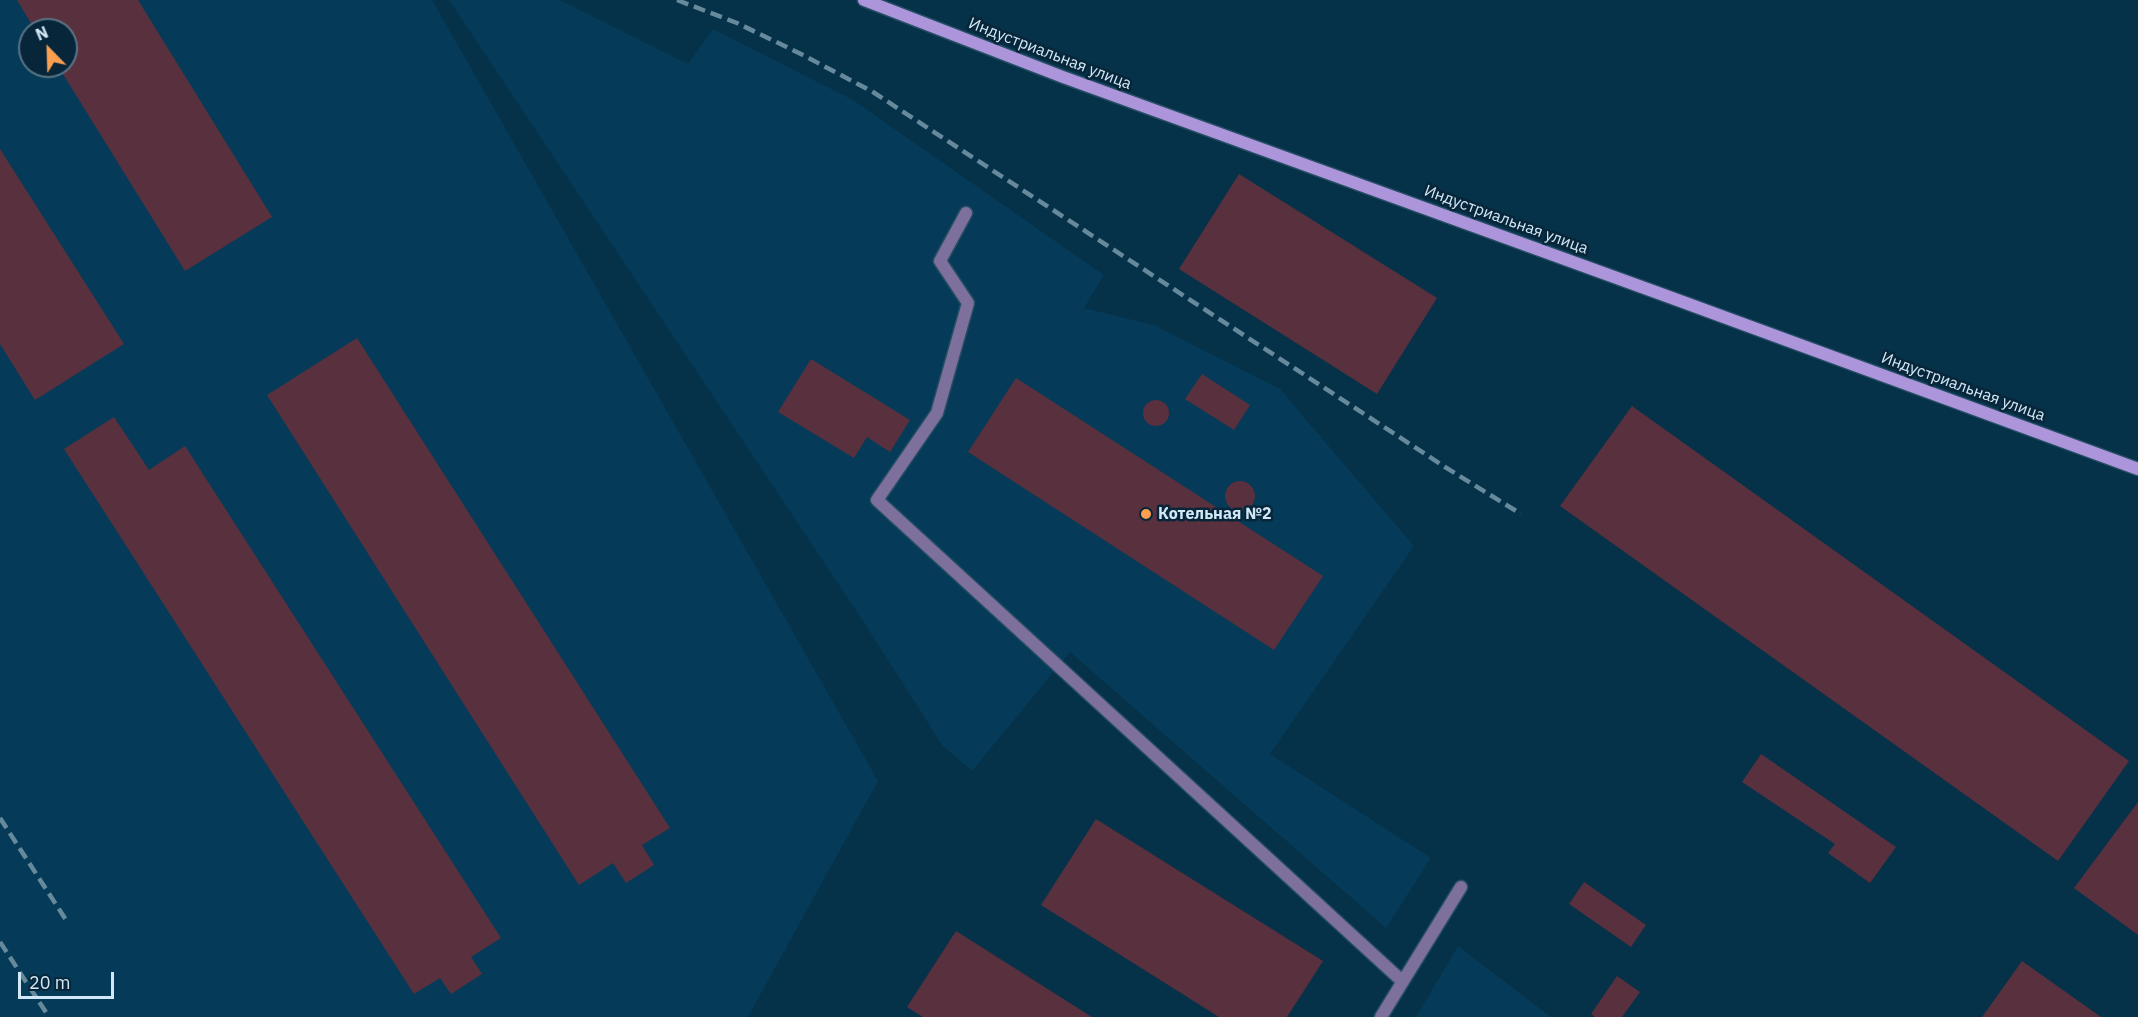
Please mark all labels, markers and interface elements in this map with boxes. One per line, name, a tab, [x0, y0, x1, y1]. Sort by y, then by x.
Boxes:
street label: Индустриальная улица	[966, 14, 1134, 94]
north arrow	[18, 18, 78, 78]
text: N	[33, 22, 51, 45]
street label: Индустриальная улица	[1421, 181, 1591, 259]
street label: Индустриальная улица	[1878, 348, 2048, 426]
place label: Котельная №2	[1158, 504, 1272, 524]
marker: Котельная №2	[1139, 507, 1153, 521]
scale bar	[21, 960, 117, 998]
text: 20 m	[29, 971, 71, 994]

